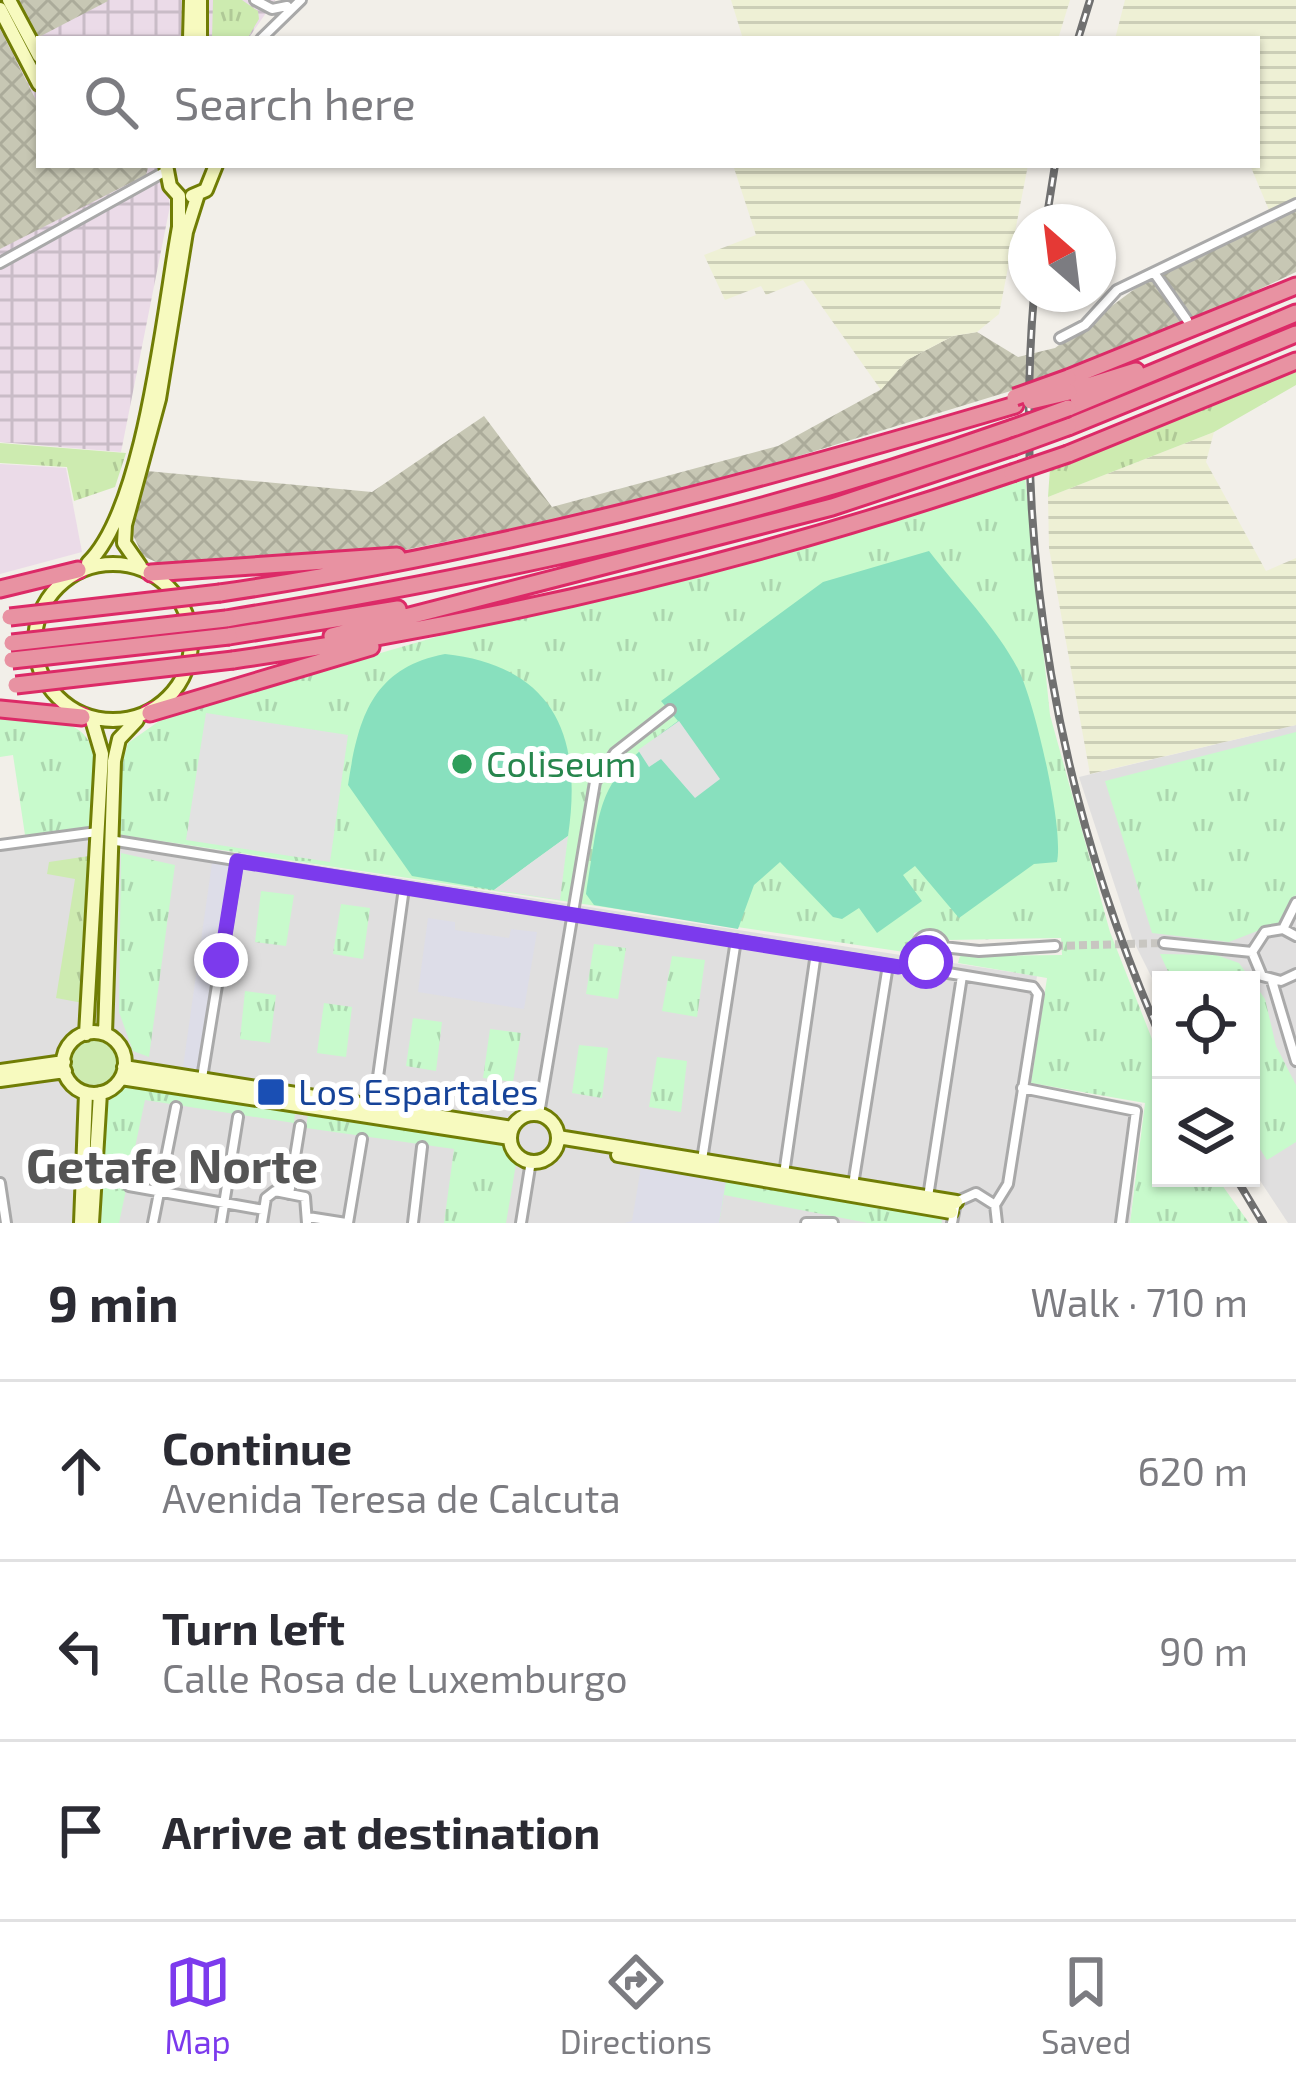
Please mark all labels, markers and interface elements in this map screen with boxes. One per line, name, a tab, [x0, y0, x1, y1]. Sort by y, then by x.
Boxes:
search box	[36, 36, 1260, 168]
icon: search	[78, 69, 144, 135]
text: Search here	[174, 75, 416, 129]
north arrow	[1008, 204, 1116, 312]
place label: Coliseum	[486, 741, 636, 784]
marker: Coliseum	[449, 751, 475, 777]
route end	[194, 933, 248, 987]
route start	[899, 935, 953, 989]
map controls	[1152, 971, 1260, 1187]
button: locate	[1152, 971, 1260, 1079]
place label: Los Espartales	[298, 1069, 539, 1112]
marker: Los Espartales	[255, 1076, 287, 1108]
button: layers	[1152, 1079, 1260, 1187]
district label: Getafe Norte	[26, 1135, 318, 1193]
text: 9 min	[48, 1271, 179, 1332]
text: Walk · 710 m	[1031, 1278, 1248, 1325]
text: Continue	[162, 1420, 352, 1474]
icon: ahead	[48, 1438, 114, 1504]
text: 620 m	[1137, 1447, 1248, 1494]
text: Avenida Teresa de Calcuta	[162, 1474, 621, 1521]
text: Turn left	[162, 1600, 345, 1654]
icon: left	[48, 1618, 114, 1684]
text: 90 m	[1159, 1627, 1248, 1674]
text: Calle Rosa de Luxemburgo	[162, 1654, 628, 1701]
icon: arrive	[48, 1798, 114, 1864]
text: Arrive at destination	[162, 1804, 600, 1858]
tab: Map	[165, 1949, 231, 2061]
tab: Directions	[560, 1949, 712, 2061]
tab: Saved	[1041, 1949, 1131, 2061]

